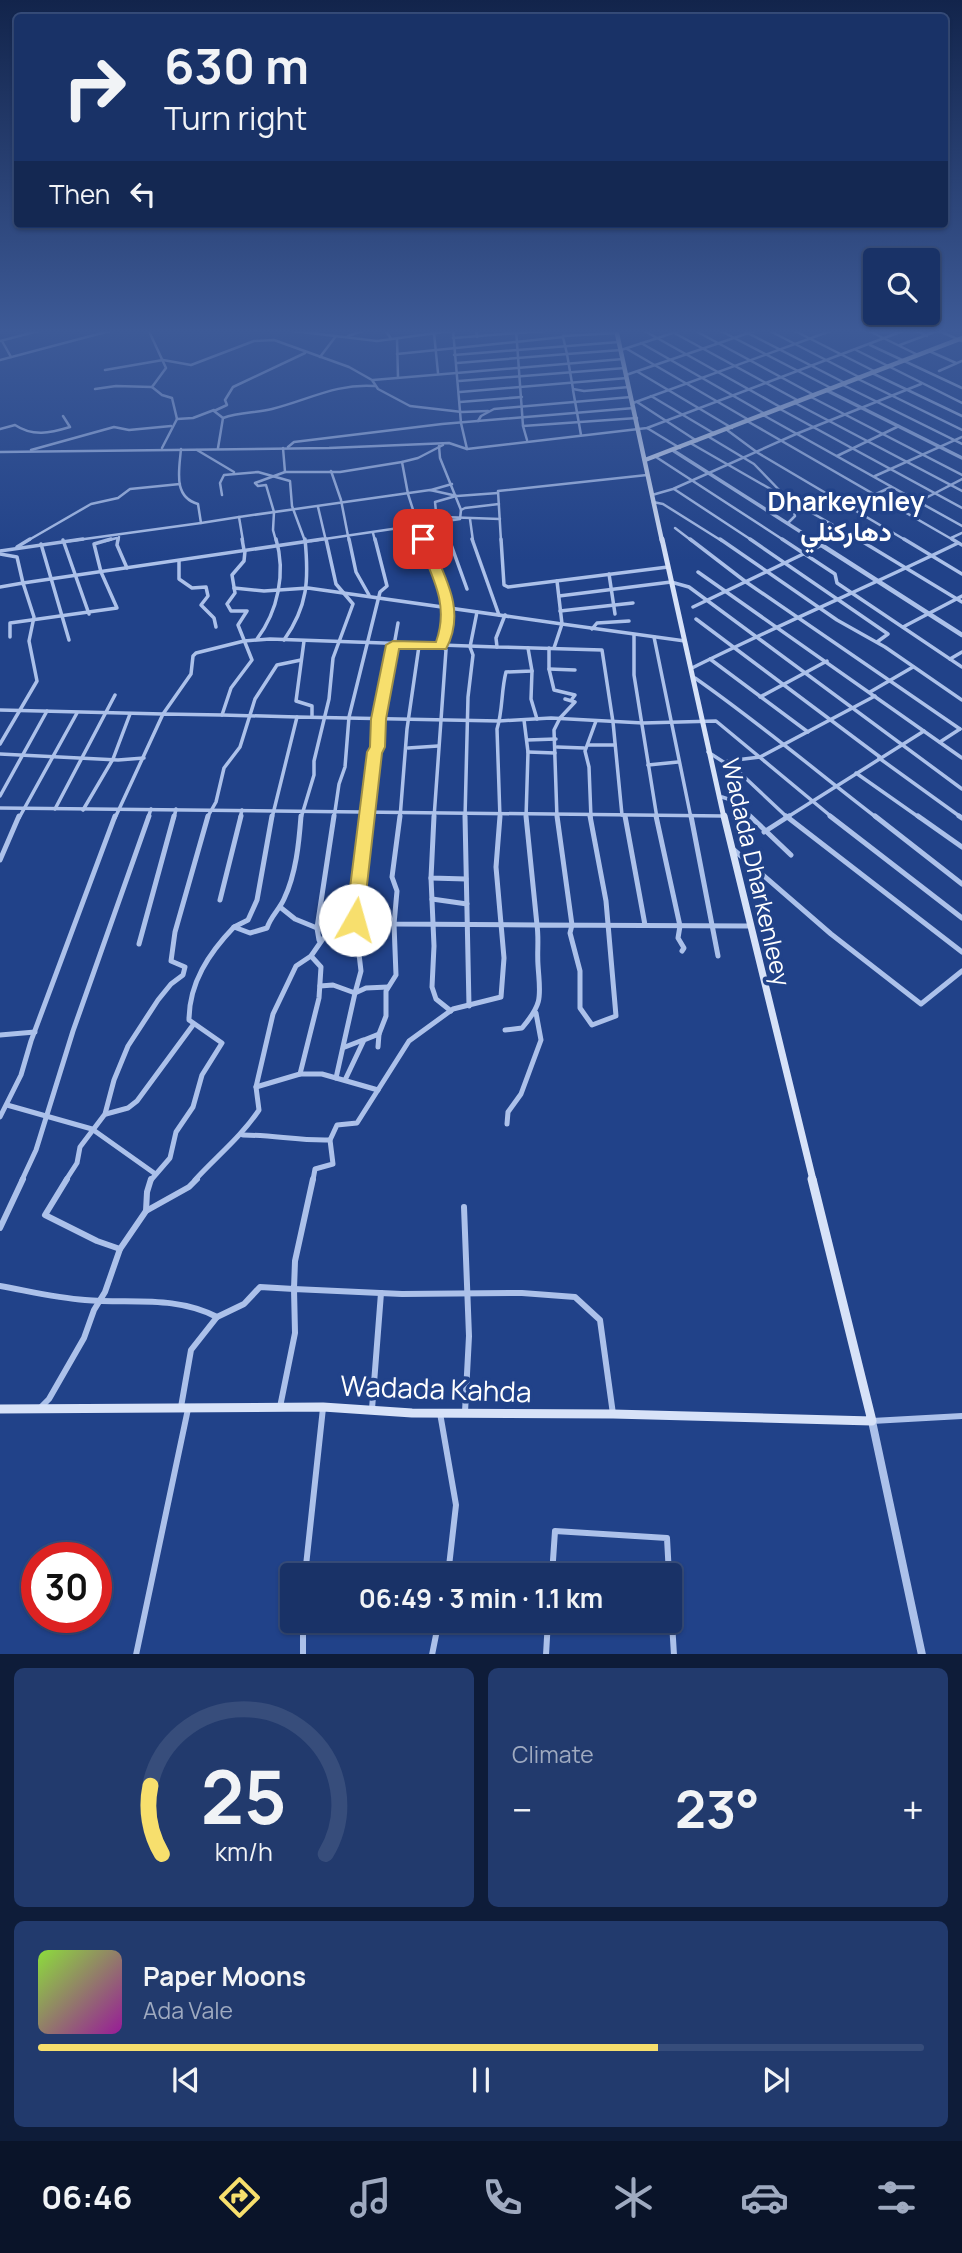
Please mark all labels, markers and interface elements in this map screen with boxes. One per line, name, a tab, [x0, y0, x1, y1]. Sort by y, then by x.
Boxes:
text: 630 m	[164, 32, 309, 99]
icon: right	[49, 42, 140, 133]
text: Turn right	[164, 96, 307, 140]
icon: left	[124, 175, 162, 213]
text: Then	[49, 176, 110, 212]
map controls	[863, 248, 940, 325]
button: search	[863, 248, 940, 325]
district label: Dharkeynley دهاركنلي	[768, 483, 925, 554]
pin	[393, 509, 453, 569]
icon: arrive	[404, 520, 442, 558]
street label: Wadada Dharkenleey	[715, 755, 799, 989]
position arrow	[318, 883, 392, 957]
street label: Wadada Kahda	[340, 1366, 532, 1410]
speed limit sign: 30	[21, 1542, 112, 1633]
text: 06:49 · 3 min · 1.1 km	[359, 1580, 603, 1616]
text: Climate	[512, 1738, 594, 1770]
text: 25	[201, 1746, 287, 1846]
text: 23°	[675, 1773, 760, 1844]
text: −	[512, 1783, 533, 1835]
text: +	[902, 1783, 924, 1835]
text: km/h	[215, 1833, 273, 1868]
text: Paper Moons	[143, 1958, 306, 1994]
text: Ada Vale	[143, 1994, 233, 2026]
icon: previous	[167, 2061, 205, 2099]
icon: pause	[462, 2061, 500, 2099]
icon: next	[757, 2061, 795, 2099]
icon: directions	[215, 2173, 264, 2222]
icon: music	[346, 2173, 395, 2222]
icon: phone	[478, 2173, 527, 2222]
icon: climate	[609, 2173, 658, 2222]
icon: car	[740, 2173, 789, 2222]
icon: filters	[872, 2173, 921, 2222]
text: 06:46	[41, 2175, 132, 2219]

